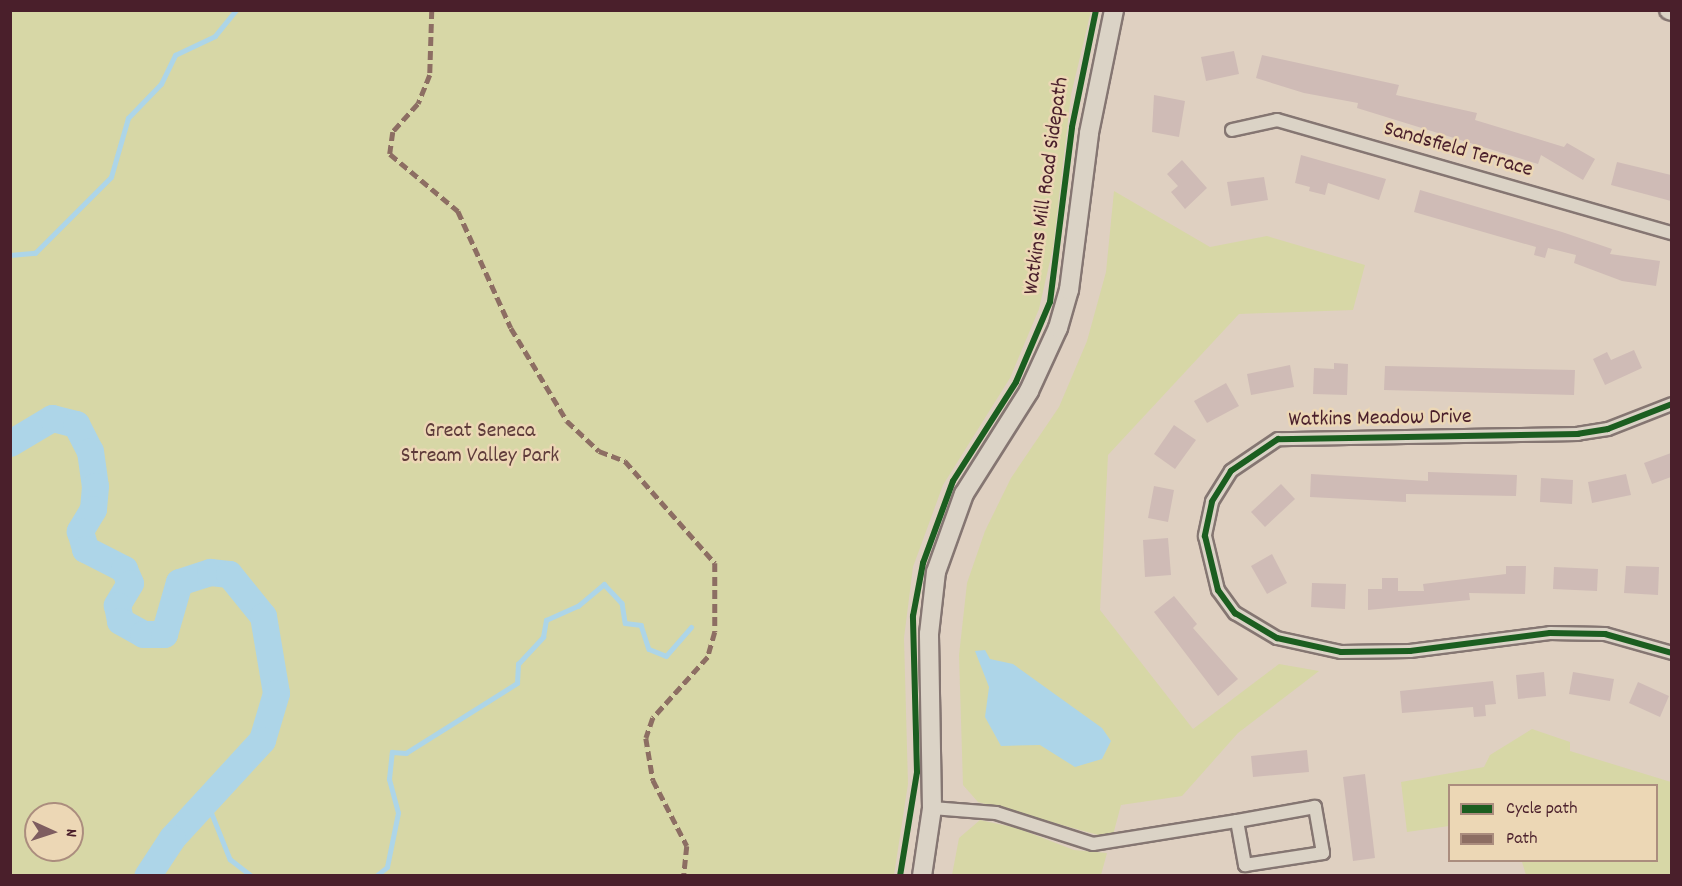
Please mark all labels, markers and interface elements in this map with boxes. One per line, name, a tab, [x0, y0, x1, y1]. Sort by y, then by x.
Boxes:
street label: Watkins Mill Road Sidepath	[1019, 75, 1075, 297]
street label: Sandsfield Terrace	[1380, 116, 1536, 184]
street label: Watkins Meadow Drive	[1288, 404, 1472, 434]
park label: Great Seneca Stream Valley Park	[401, 418, 559, 470]
legend	[1448, 784, 1658, 862]
text: Cycle path	[1506, 797, 1577, 822]
north arrow	[24, 802, 84, 862]
text: Path	[1506, 827, 1538, 852]
text: N	[59, 828, 82, 837]

